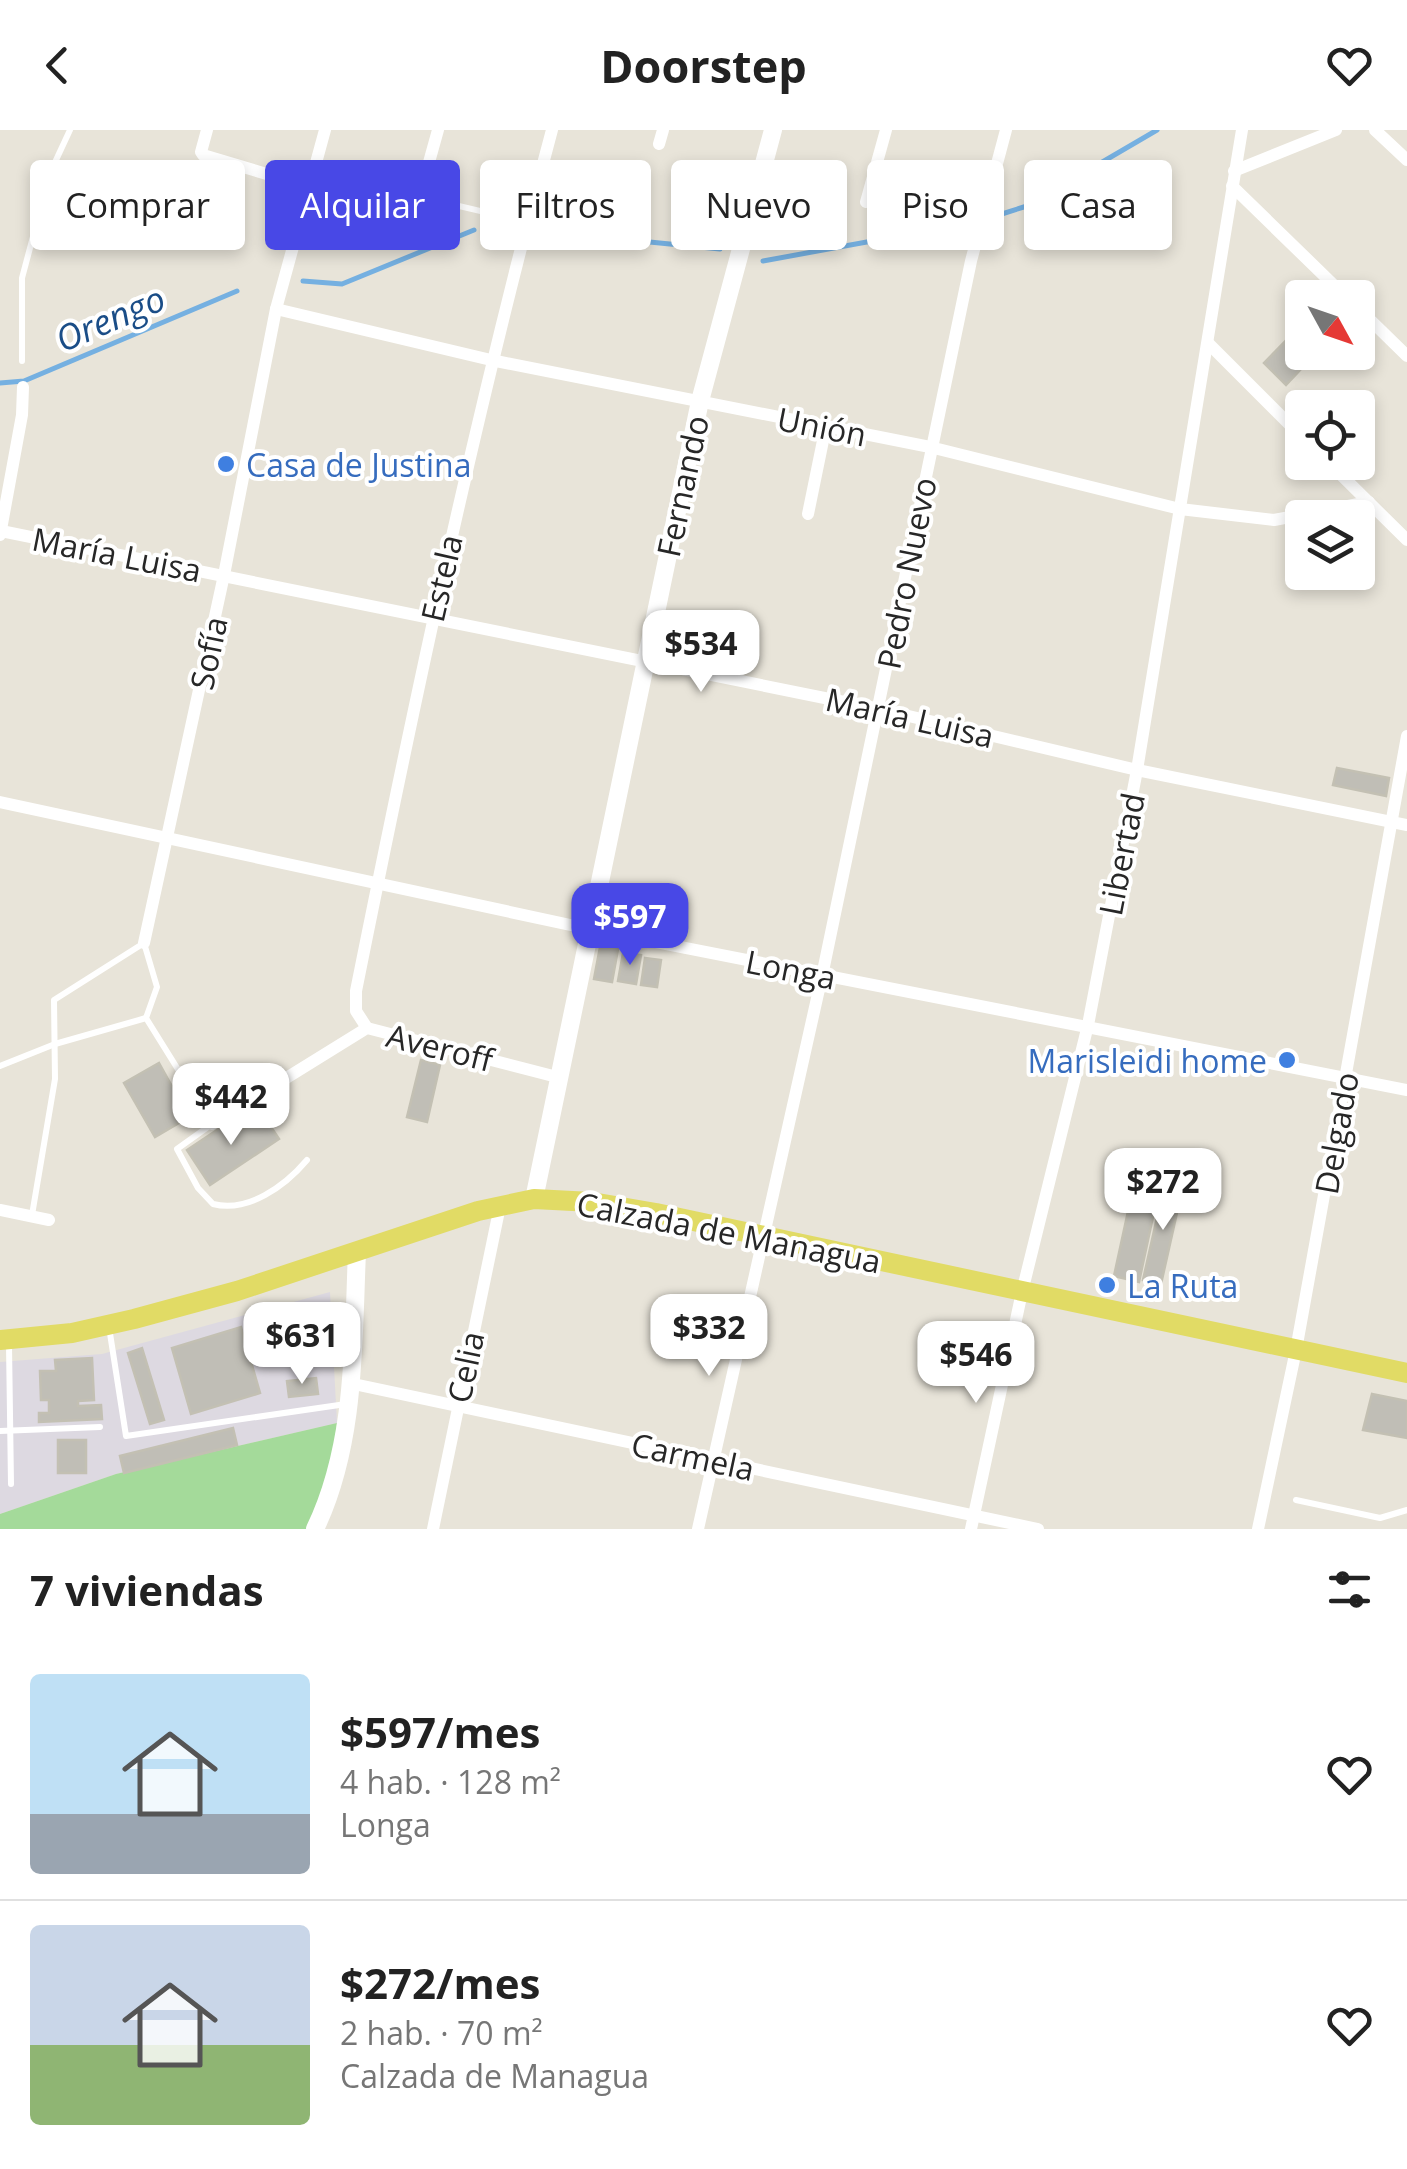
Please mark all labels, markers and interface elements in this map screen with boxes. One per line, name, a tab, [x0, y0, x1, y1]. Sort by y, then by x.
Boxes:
text: Doorstep	[600, 35, 807, 96]
icon: back	[30, 38, 85, 93]
icon: heart	[1322, 38, 1377, 93]
chip: Comprar	[30, 160, 245, 250]
chip: Alquilar	[265, 160, 460, 250]
chip: Filtros	[480, 160, 651, 250]
chip: Nuevo	[671, 160, 847, 250]
chip: Piso	[867, 160, 1004, 250]
chip: Casa	[1024, 160, 1172, 250]
water label: Orengo	[48, 274, 172, 362]
north arrow	[1285, 280, 1375, 370]
map controls	[1285, 280, 1375, 590]
button: locate	[1285, 390, 1375, 480]
street label: Unión	[774, 396, 870, 456]
street label: Fernando	[646, 411, 718, 561]
place label: Casa de Justina	[246, 443, 472, 486]
marker: Casa de Justina	[215, 453, 237, 475]
street label: Pedro Nuevo	[866, 474, 946, 672]
button: layers	[1285, 500, 1375, 590]
street label: María Luisa	[29, 517, 205, 591]
street label: Estela	[410, 530, 472, 626]
pin: $534	[642, 610, 760, 695]
street label: Sofía	[179, 613, 237, 693]
text: $534	[664, 621, 738, 664]
street label: María Luisa	[822, 677, 998, 757]
street label: Libertad	[1088, 789, 1154, 919]
pin: $597	[571, 883, 689, 968]
text: $597	[593, 894, 667, 937]
street label: Longa	[742, 939, 840, 999]
street label: Averoff	[382, 1013, 499, 1081]
place label: Marisleidi home	[1027, 1039, 1267, 1082]
marker: Marisleidi home	[1276, 1049, 1298, 1071]
pin: $442	[172, 1063, 290, 1148]
street label: Delgado	[1304, 1069, 1368, 1197]
text: $442	[194, 1074, 268, 1117]
pin: $272	[1104, 1148, 1222, 1233]
text: $272	[1126, 1159, 1200, 1202]
street label: Calzada de Managua	[573, 1181, 885, 1283]
place label: La Ruta	[1127, 1264, 1238, 1307]
marker: La Ruta	[1096, 1274, 1118, 1296]
pin: $332	[650, 1294, 768, 1379]
pin: $631	[243, 1302, 361, 1387]
text: $332	[672, 1305, 746, 1348]
text: $631	[265, 1313, 339, 1356]
pin: $546	[917, 1321, 1035, 1406]
street label: Celia	[436, 1327, 494, 1407]
text: $546	[939, 1332, 1013, 1375]
street label: Carmela	[628, 1422, 758, 1490]
text: 7 viviendas	[30, 1561, 264, 1618]
icon: filters	[1322, 1562, 1377, 1617]
text: $597/mes	[340, 1703, 540, 1760]
icon: home	[110, 1714, 230, 1834]
icon: heart	[1322, 1747, 1377, 1802]
text: 4 hab. · 128 m²	[340, 1760, 561, 1803]
text: Longa	[340, 1803, 431, 1846]
text: $272/mes	[340, 1954, 540, 2011]
icon: home	[110, 1965, 230, 2085]
icon: heart	[1322, 1998, 1377, 2053]
text: 2 hab. · 70 m²	[340, 2011, 543, 2054]
text: Calzada de Managua	[340, 2054, 649, 2097]

